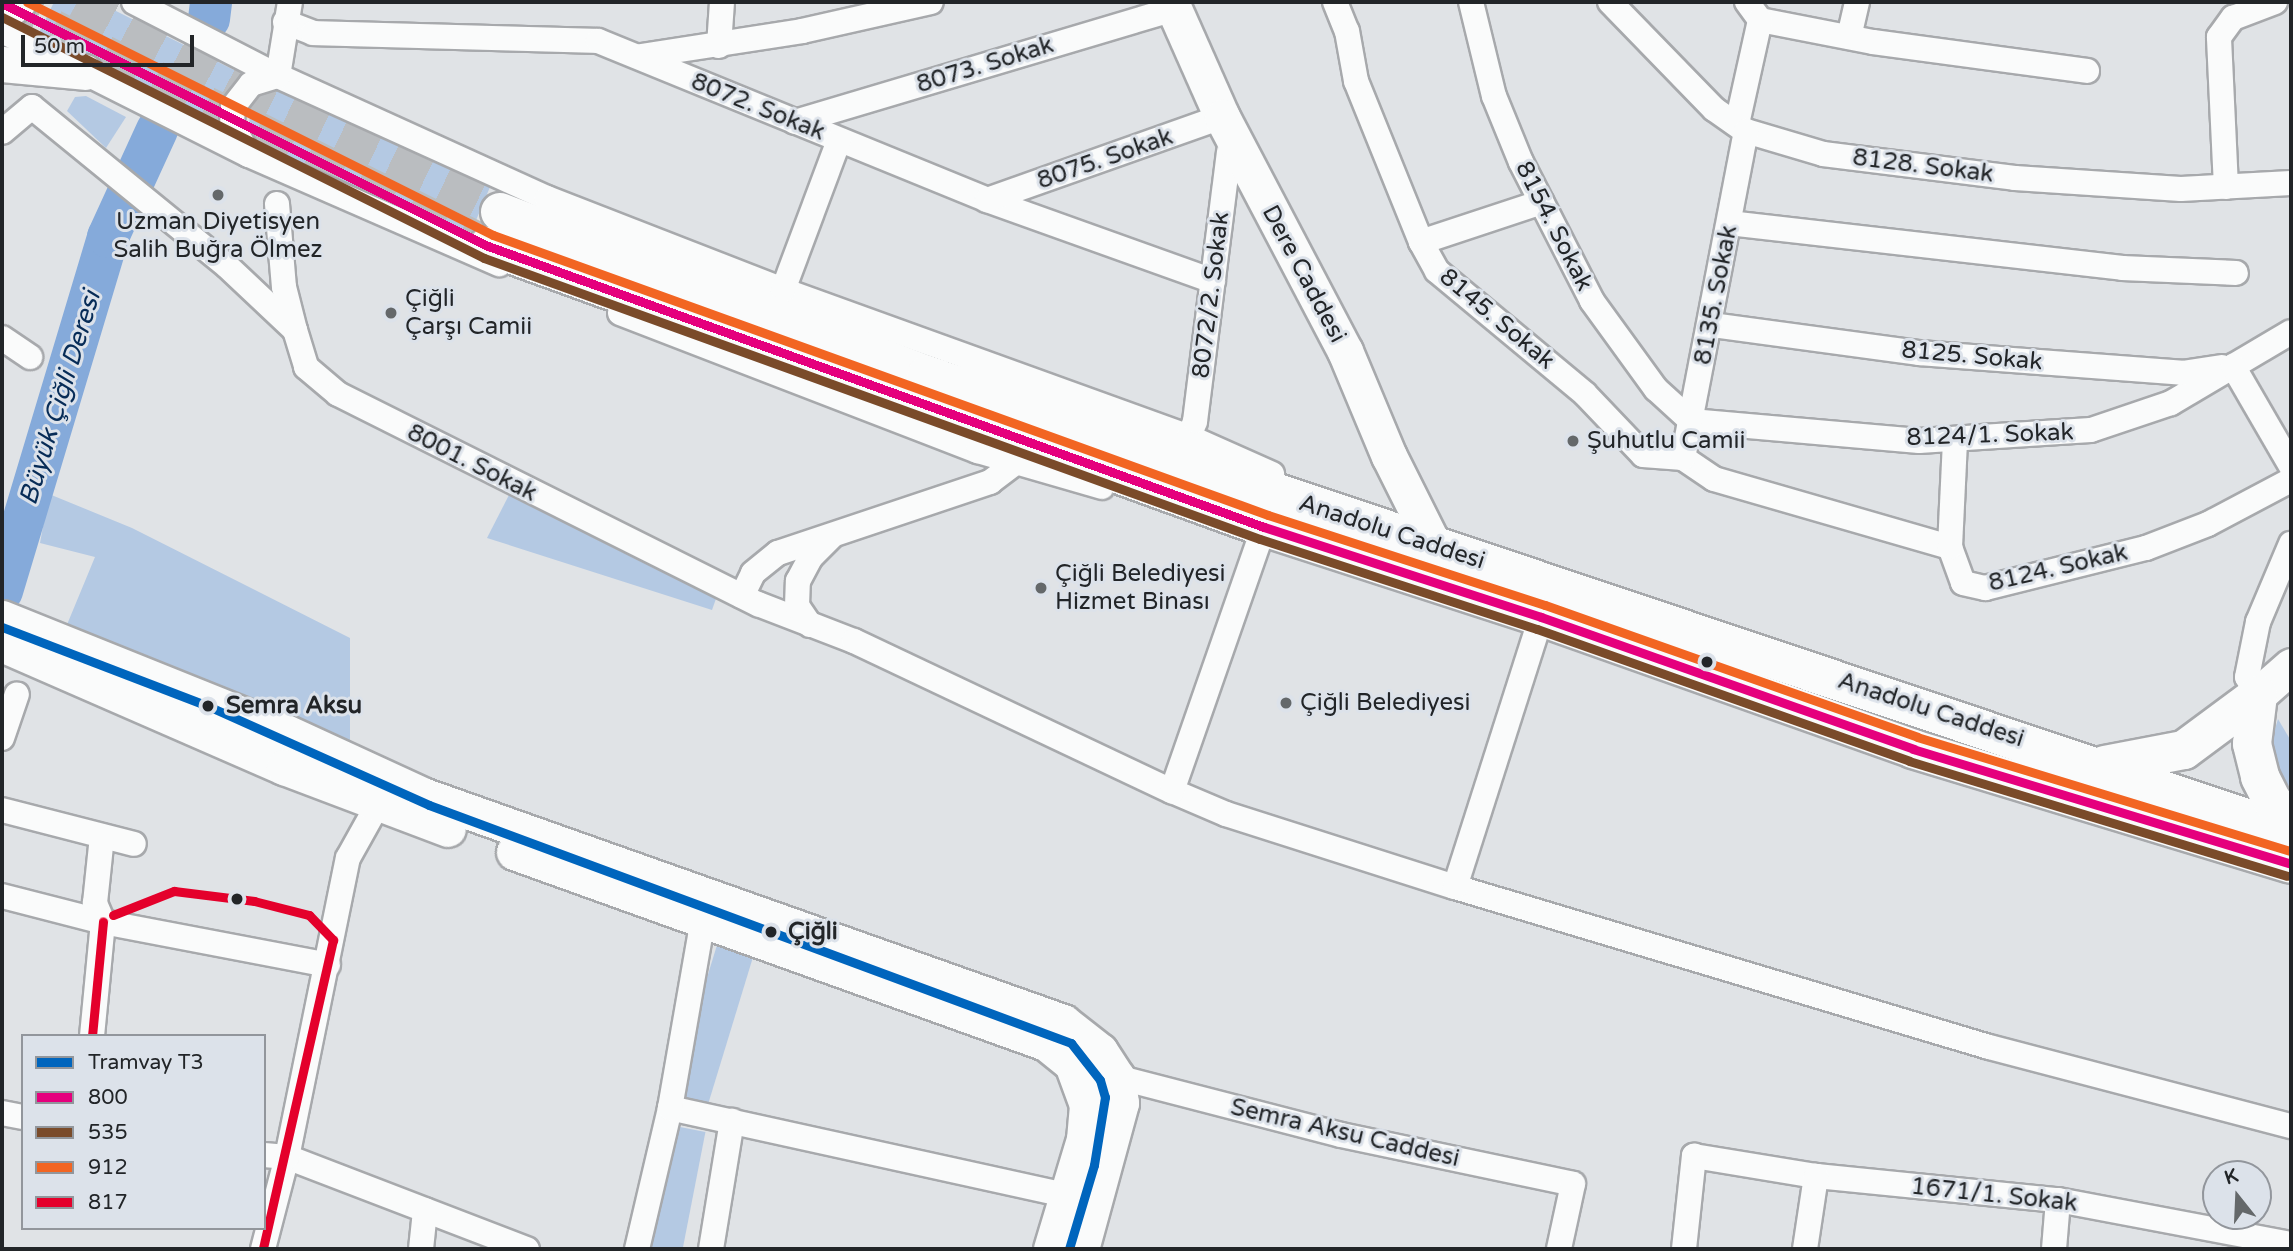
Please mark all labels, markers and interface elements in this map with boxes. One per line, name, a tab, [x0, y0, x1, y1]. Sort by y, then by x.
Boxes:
scale bar	[24, 21, 198, 65]
street label: 8073. Sokak	[913, 31, 1057, 99]
text: 50 m	[34, 34, 85, 59]
street label: 8072. Sokak	[687, 67, 829, 147]
street label: 8075. Sokak	[1034, 122, 1176, 196]
street label: 8128. Sokak	[1851, 143, 1995, 189]
street label: 8154. Sokak	[1509, 156, 1599, 296]
marker: Uzman Diyetisyen Salih Buğra Ölmez	[208, 185, 228, 205]
street label: Dere Caddesi	[1256, 200, 1352, 348]
place label: Uzman Diyetisyen Salih Buğra Ölmez	[113, 208, 323, 264]
street label: 8072/2. Sokak	[1187, 210, 1235, 380]
street label: 8135. Sokak	[1688, 223, 1744, 367]
street label: 8145. Sokak	[1434, 263, 1560, 375]
place label: Çiğli Çarşı Camii	[405, 285, 532, 341]
water label: Büyük Çiğli Deresi	[13, 287, 107, 509]
marker: Çiğli Çarşı Camii	[383, 305, 399, 321]
street label: 8125. Sokak	[1900, 335, 2044, 377]
street label: 8001. Sokak	[402, 418, 542, 508]
street label: 8124/1. Sokak	[1906, 418, 2074, 452]
place label: Şuhutlu Camii	[1587, 427, 1745, 455]
marker: Şuhutlu Camii	[1565, 433, 1581, 449]
street label: Anadolu Caddesi	[1295, 488, 1489, 576]
street label: 8124. Sokak	[1986, 538, 2130, 598]
place label: Çiğli Belediyesi Hizmet Binası	[1055, 560, 1226, 616]
marker: Çiğli Belediyesi Hizmet Binası	[1033, 580, 1049, 596]
unlabelled marker	[1700, 655, 1714, 669]
street label: Anadolu Caddesi	[1834, 666, 2028, 754]
place label: Çiğli Belediyesi	[1300, 689, 1471, 717]
place label: Semra Aksu	[226, 692, 362, 720]
marker: Semra Aksu	[197, 695, 219, 717]
marker: Çiğli Belediyesi	[1278, 695, 1294, 711]
unlabelled marker	[230, 892, 244, 906]
place label: Çiğli	[788, 918, 838, 946]
marker: Çiğli	[760, 921, 782, 943]
legend	[21, 1034, 266, 1230]
text: Tramvay T3	[88, 1050, 204, 1075]
text: 800	[88, 1085, 128, 1110]
street label: Semra Aksu Caddesi	[1228, 1093, 1462, 1173]
text: 535	[88, 1120, 128, 1145]
text: 912	[88, 1155, 128, 1180]
north arrow	[2202, 1160, 2272, 1230]
text: K	[2222, 1165, 2241, 1189]
street label: 1671/1. Sokak	[1909, 1172, 2079, 1218]
text: 817	[88, 1190, 128, 1215]

